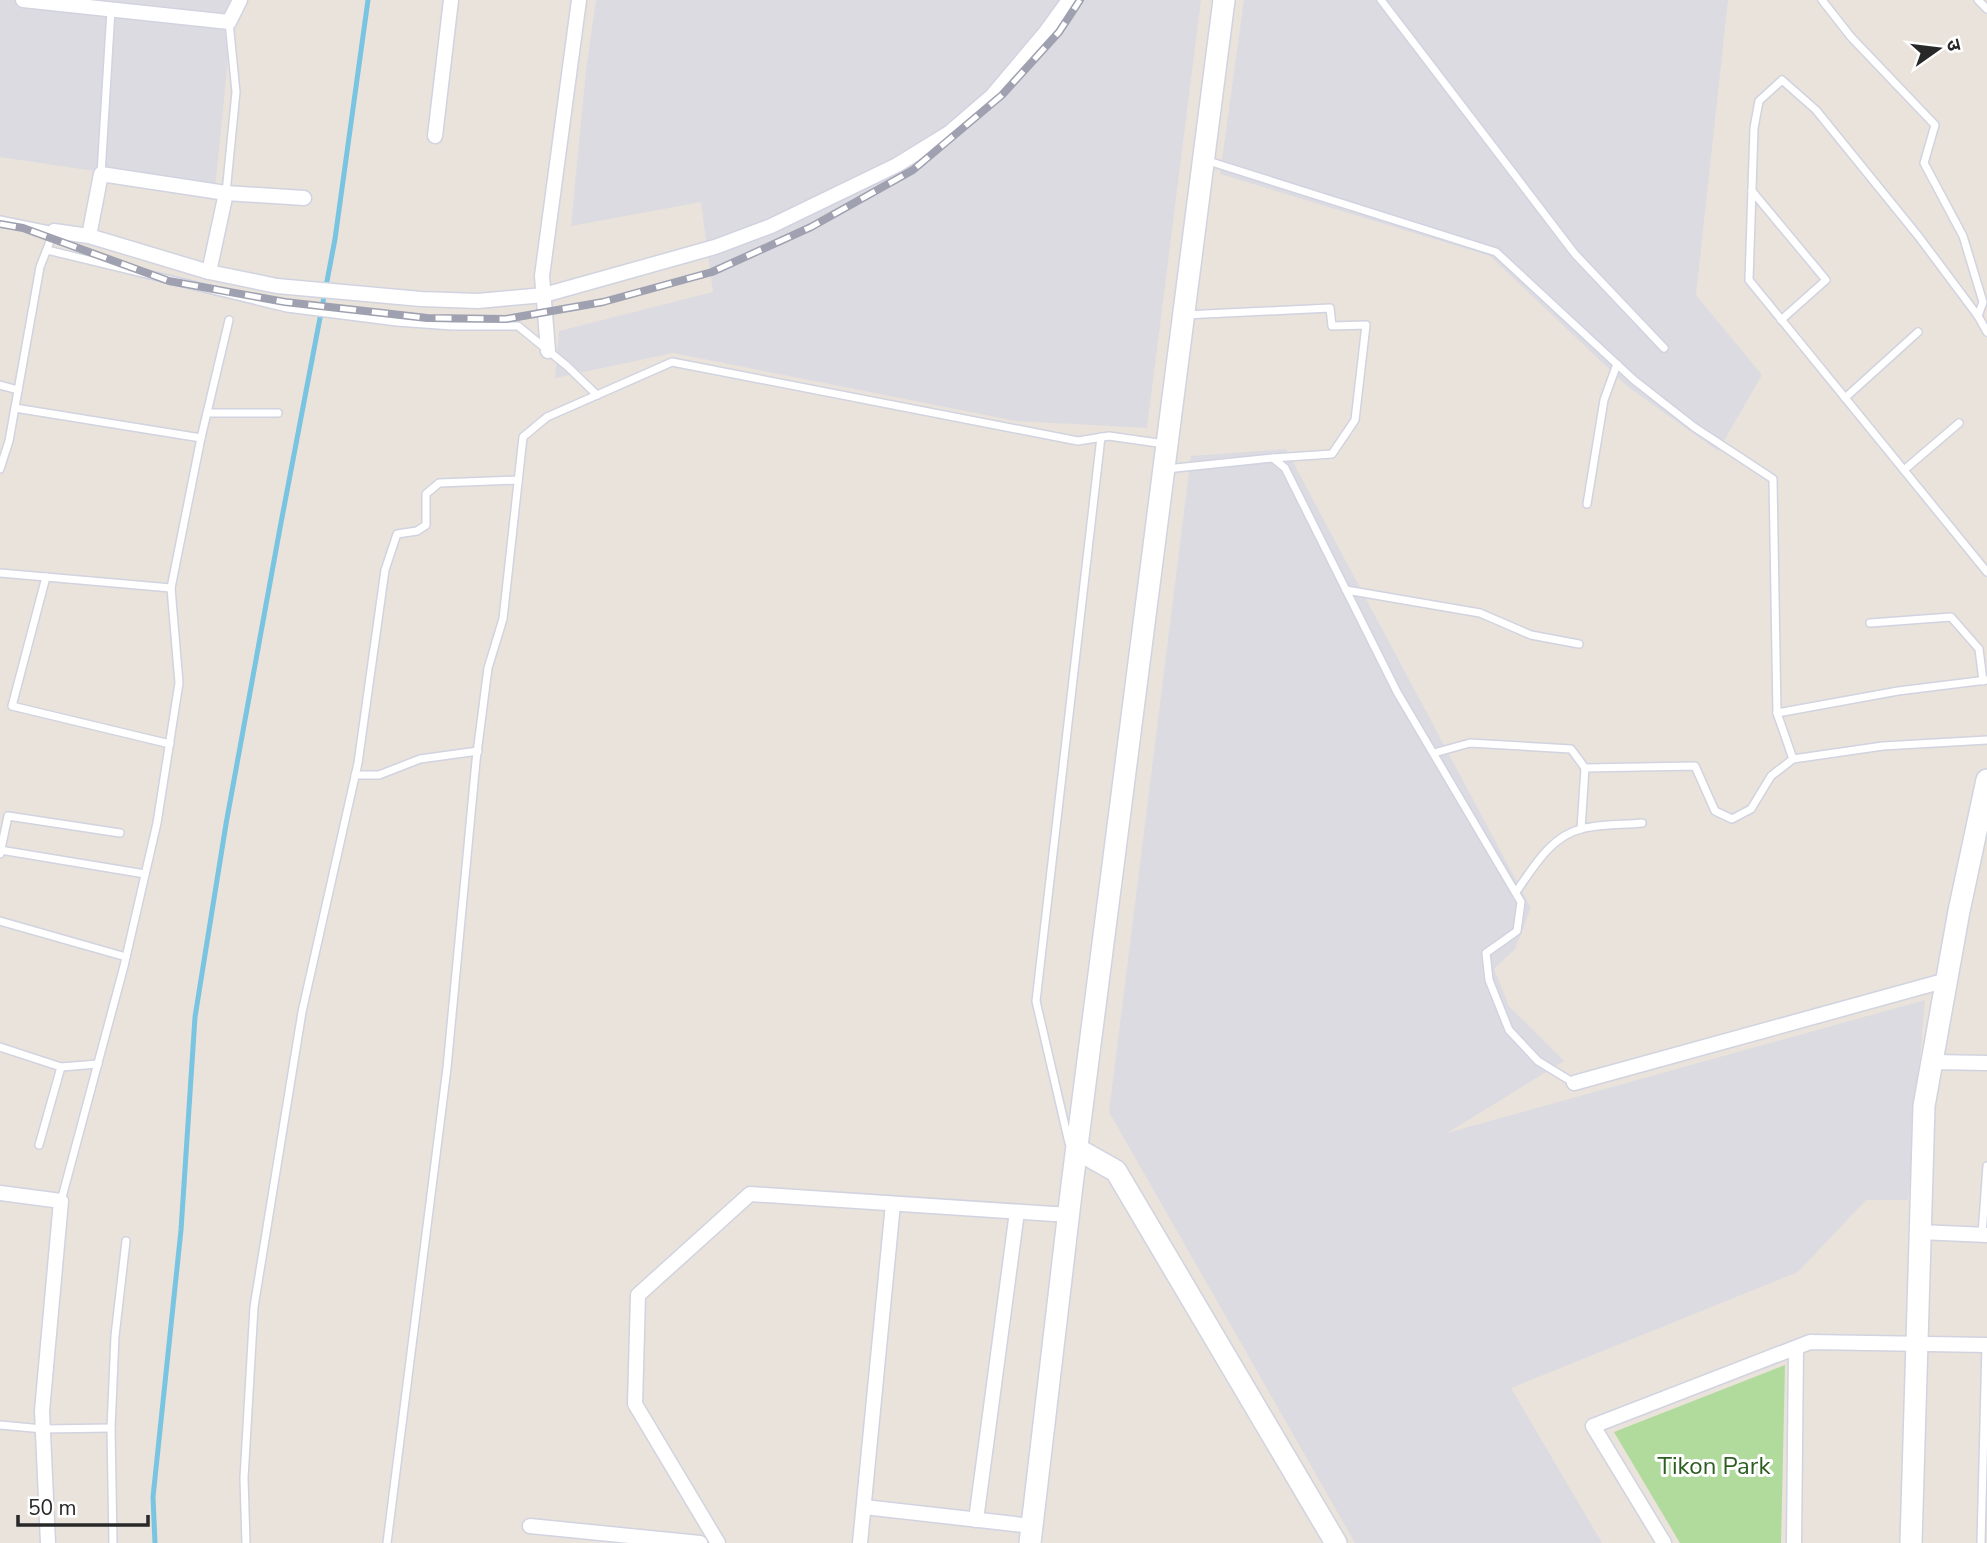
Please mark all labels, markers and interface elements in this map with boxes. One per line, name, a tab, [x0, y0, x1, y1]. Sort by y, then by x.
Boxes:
north arrow	[1903, 14, 1973, 84]
text: उ	[1940, 37, 1968, 55]
park label: Tikon Park	[1658, 1450, 1771, 1482]
scale bar	[18, 1484, 147, 1528]
text: 50 m	[28, 1494, 77, 1522]

